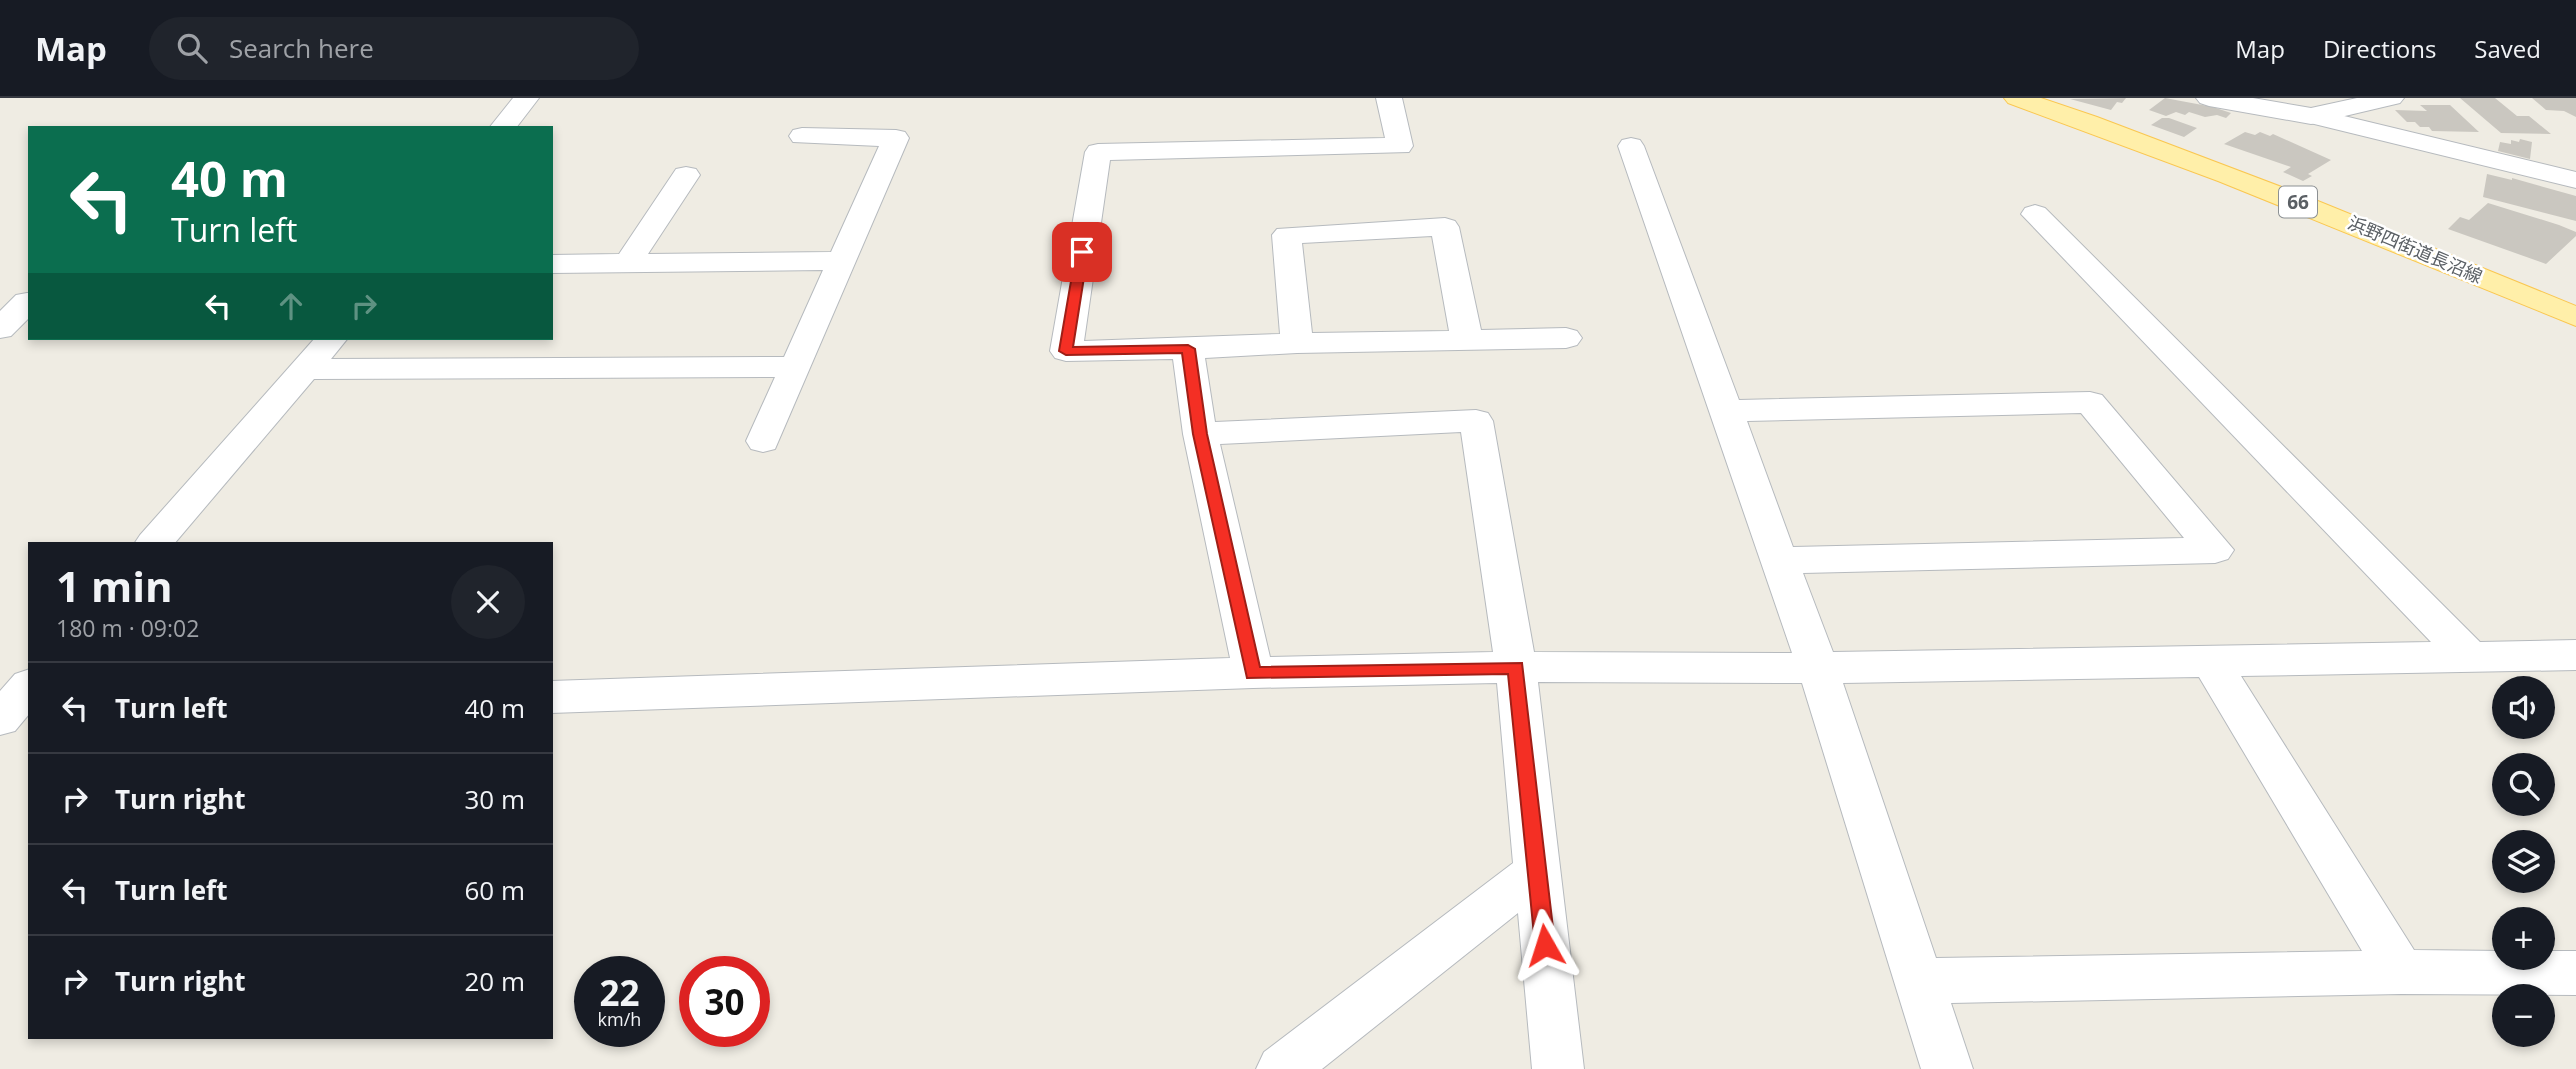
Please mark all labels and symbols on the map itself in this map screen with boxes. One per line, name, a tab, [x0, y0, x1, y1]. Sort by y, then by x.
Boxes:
road number: 66	[2279, 186, 2317, 218]
street label: 浜野四街道長沼線	[2344, 210, 2486, 288]
pin	[1052, 222, 1112, 282]
position arrow	[1508, 908, 1582, 982]
speed limit sign: 30	[679, 956, 770, 1047]

